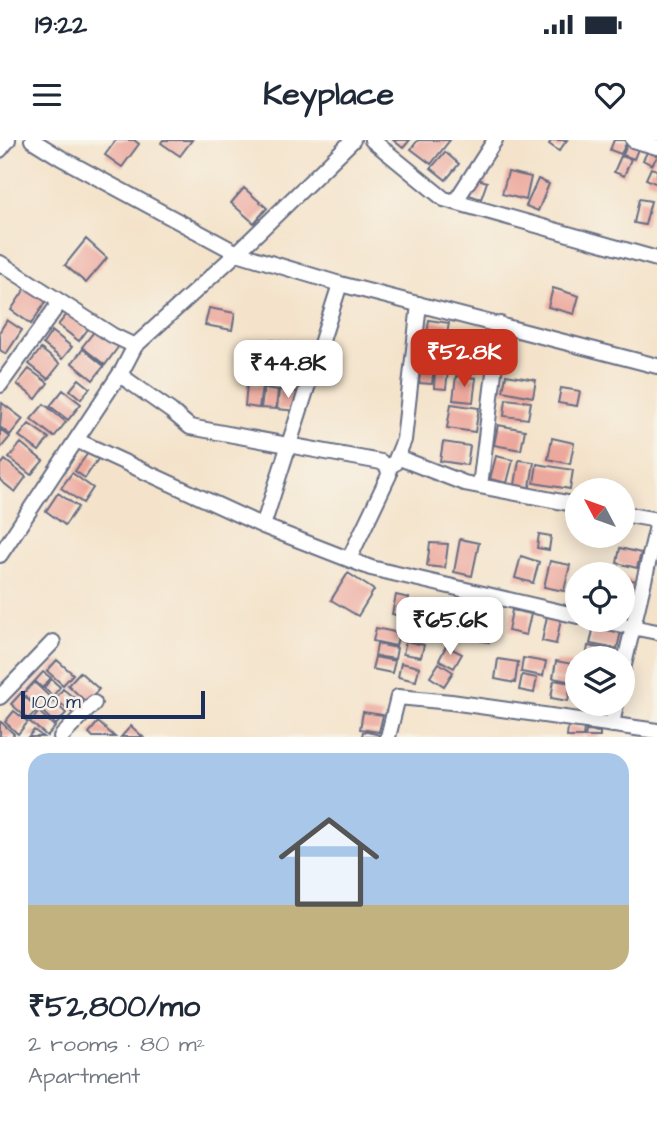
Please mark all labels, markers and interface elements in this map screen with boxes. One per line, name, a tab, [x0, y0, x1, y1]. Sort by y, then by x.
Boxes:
text: 19:22	[35, 7, 87, 43]
text: Keyplace	[263, 72, 394, 117]
icon: menu	[28, 76, 66, 114]
icon: heart	[591, 76, 629, 114]
pin: ₹52.8K	[407, 330, 521, 389]
text: ₹52.8K	[427, 336, 501, 368]
pin: ₹44.8K	[231, 341, 345, 400]
text: ₹44.8K	[250, 347, 326, 379]
north arrow	[565, 478, 635, 548]
map controls	[565, 478, 635, 716]
button: locate	[565, 562, 635, 632]
pin: ₹65.6K	[393, 598, 507, 657]
text: ₹65.6K	[412, 604, 488, 636]
button: layers	[565, 646, 635, 716]
scale bar	[21, 688, 205, 720]
text: 100 m	[32, 689, 81, 716]
icon: home	[266, 799, 392, 925]
text: ₹52,800/mo	[28, 986, 200, 1028]
text: 2 rooms · 80 m²	[28, 1028, 205, 1060]
text: Apartment	[28, 1060, 140, 1092]

